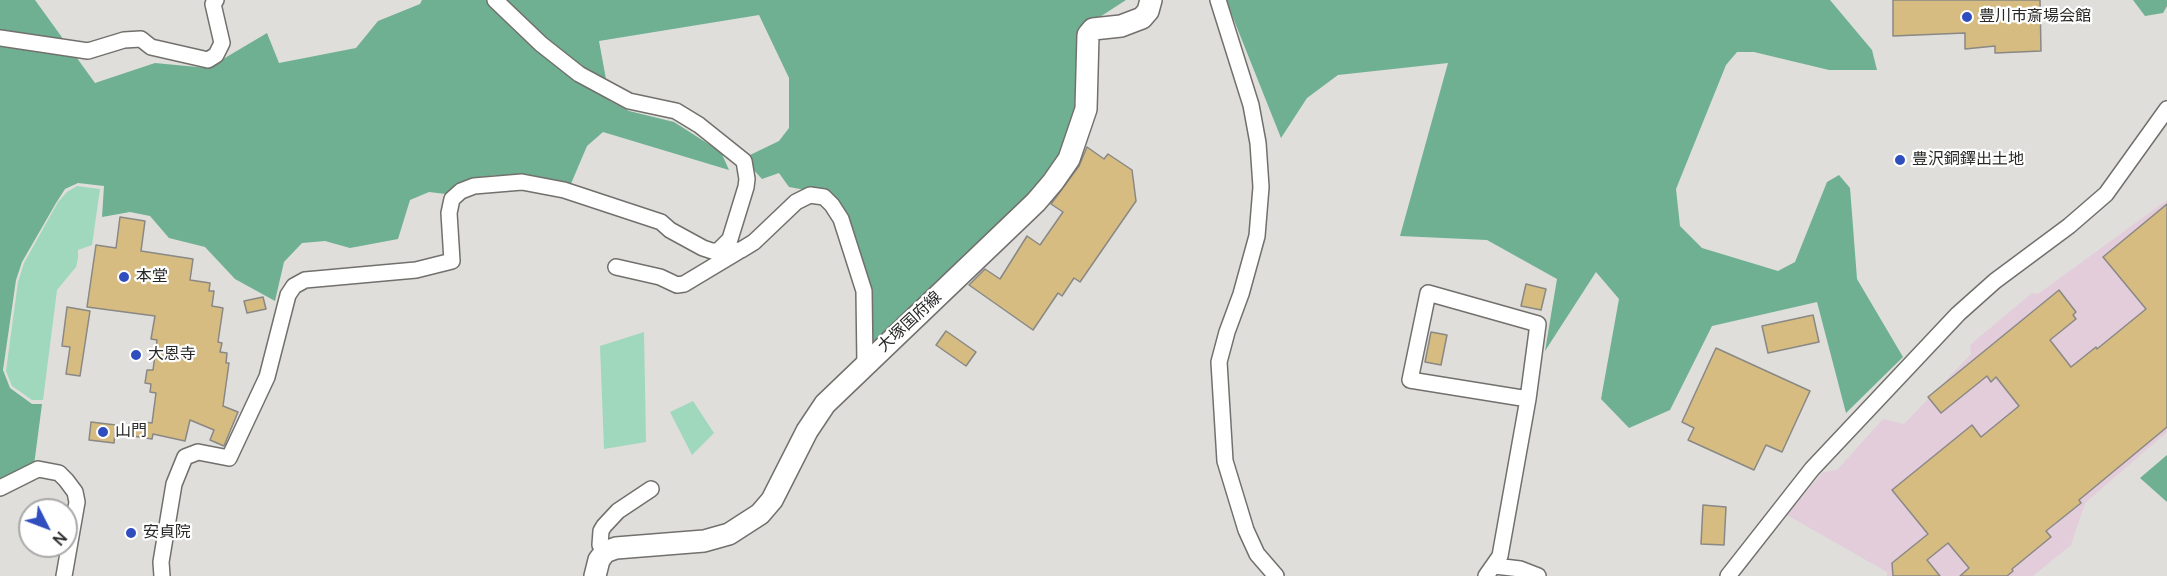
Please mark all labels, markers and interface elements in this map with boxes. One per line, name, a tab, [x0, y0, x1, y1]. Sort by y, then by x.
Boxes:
place label: 豊川市斎場会館	[1979, 7, 2091, 27]
marker: 豊川市斎場会館	[1960, 10, 1974, 24]
place label: 豊沢銅鐸出土地	[1912, 150, 2024, 170]
marker: 豊沢銅鐸出土地	[1893, 153, 1907, 167]
place label: 本堂	[136, 267, 168, 287]
marker: 本堂	[117, 270, 131, 284]
street label: 大塚国府線	[874, 288, 946, 356]
place label: 大恩寺	[148, 345, 196, 365]
marker: 大恩寺	[129, 348, 143, 362]
place label: 山門	[115, 422, 147, 442]
marker: 山門	[96, 425, 110, 439]
north arrow	[18, 498, 78, 558]
place label: 安貞院	[143, 523, 191, 543]
marker: 安貞院	[124, 526, 138, 540]
text: N	[48, 527, 72, 550]

